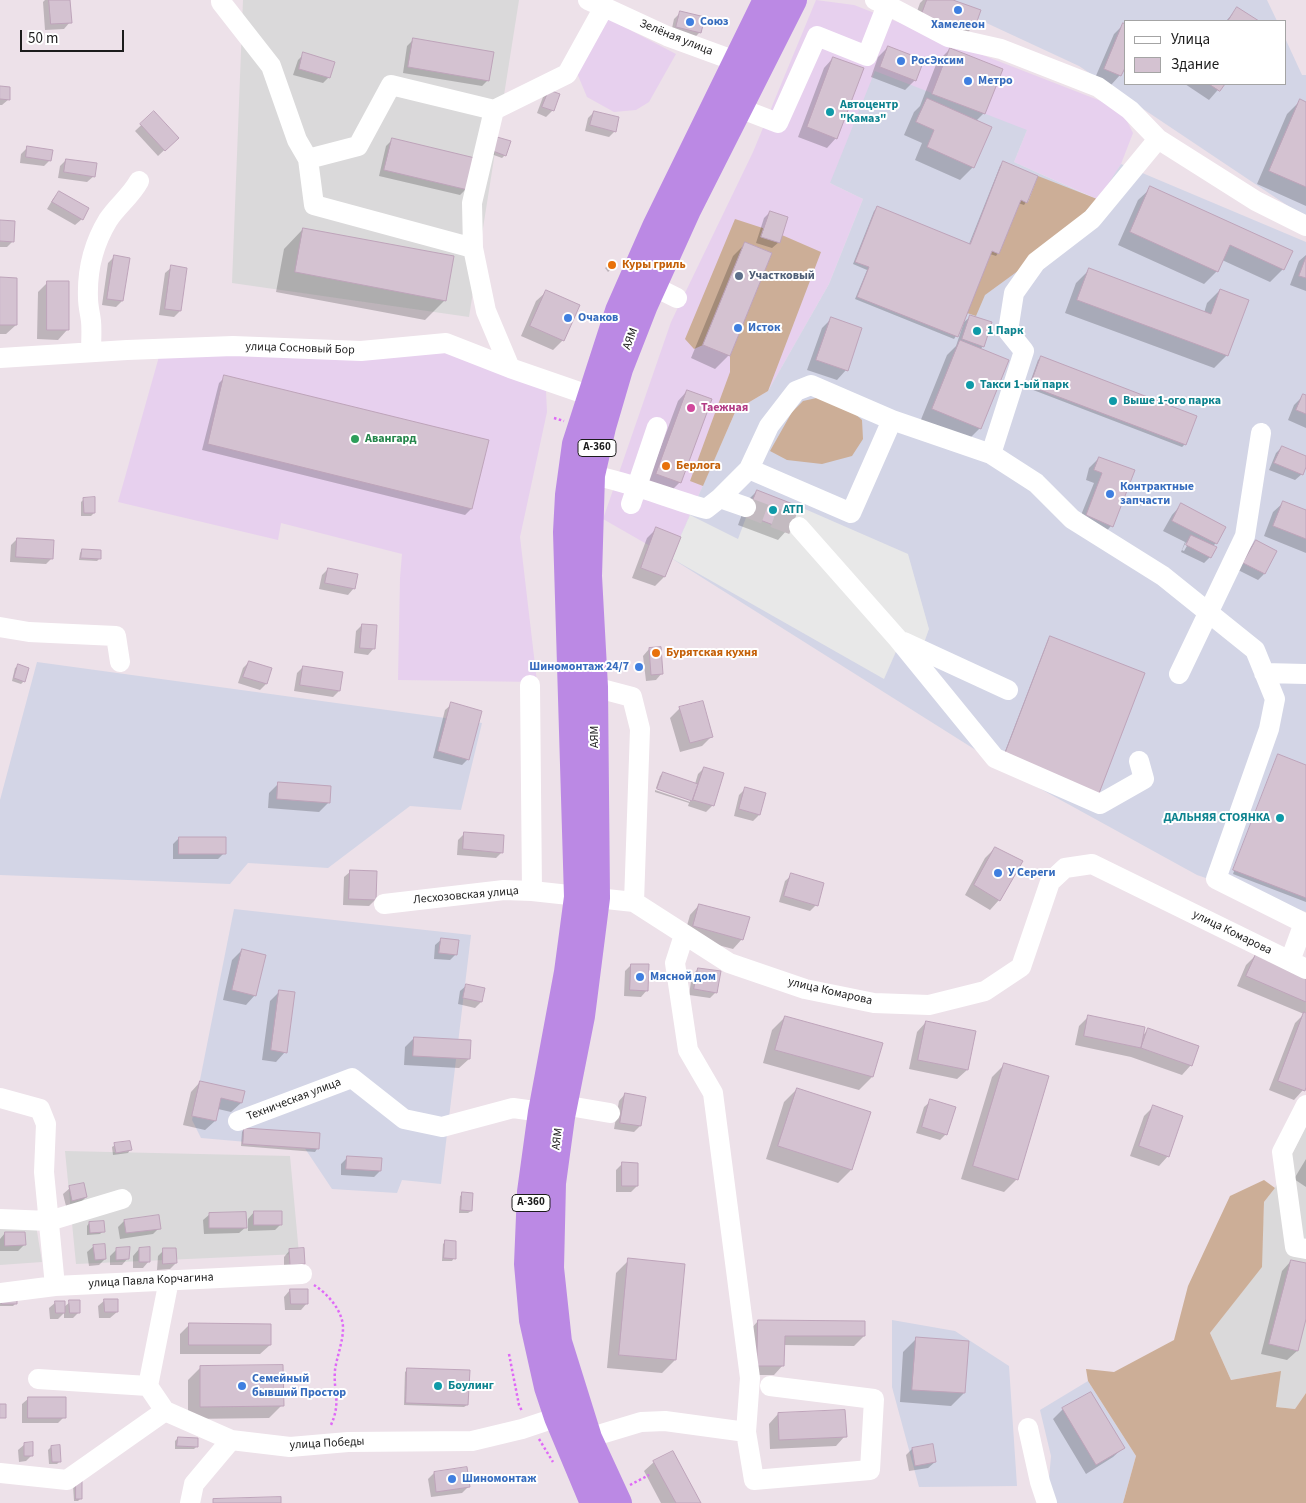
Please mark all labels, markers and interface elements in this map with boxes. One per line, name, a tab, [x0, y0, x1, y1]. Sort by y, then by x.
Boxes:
marker: Хамелеон	[952, 4, 964, 16]
place label: Союз	[700, 15, 728, 29]
marker: Союз	[684, 16, 696, 28]
street label: Зелёная улица	[637, 17, 715, 59]
place label: Хамелеон	[931, 18, 985, 32]
scale bar	[22, 20, 126, 52]
legend	[1124, 20, 1286, 85]
text: 50 m	[28, 28, 58, 49]
text: Улица	[1171, 29, 1210, 50]
place label: РосЭксим	[911, 54, 964, 68]
text: Здание	[1171, 54, 1219, 75]
marker: РосЭксим	[895, 55, 907, 67]
place label: Метро	[978, 74, 1013, 88]
marker: Метро	[962, 75, 974, 87]
place label: Автоцентр "Камаз"	[840, 98, 898, 126]
marker: Автоцентр "Камаз"	[824, 106, 836, 118]
place label: Куры гриль	[622, 258, 686, 272]
marker: Куры гриль	[606, 259, 618, 271]
place label: Участковый	[749, 269, 815, 283]
marker: Участковый	[733, 270, 745, 282]
place label: Очаков	[578, 311, 618, 325]
marker: Очаков	[562, 312, 574, 324]
place label: Исток	[748, 321, 781, 335]
marker: Исток	[732, 322, 744, 334]
place label: 1 Парк	[987, 324, 1023, 338]
marker: 1 Парк	[971, 325, 983, 337]
street label: АЯМ	[620, 326, 642, 352]
street label: улица Сосновый Бор	[245, 340, 355, 358]
place label: Такси 1-ый парк	[980, 378, 1069, 392]
marker: Такси 1-ый парк	[964, 379, 976, 391]
place label: Выше 1-ого парка	[1123, 394, 1221, 408]
marker: Выше 1-ого парка	[1107, 395, 1119, 407]
place label: Таежная	[701, 401, 748, 415]
marker: Таежная	[685, 402, 697, 414]
place label: Авангард	[365, 432, 416, 446]
marker: Авангард	[349, 433, 361, 445]
road number: А-360	[578, 439, 616, 456]
place label: Берлога	[676, 459, 721, 473]
marker: Берлога	[660, 460, 672, 472]
place label: Контрактные запчасти	[1120, 480, 1194, 508]
marker: Контрактные запчасти	[1104, 488, 1116, 500]
place label: АТП	[783, 503, 804, 517]
marker: АТП	[767, 504, 779, 516]
place label: Бурятская кухня	[666, 646, 758, 660]
marker: Бурятская кухня	[650, 647, 662, 659]
place label: Шиномонтаж 24/7	[529, 660, 629, 674]
marker: Шиномонтаж 24/7	[633, 661, 645, 673]
street label: АЯМ	[588, 726, 602, 748]
place label: ДАЛЬНЯЯ СТОЯНКА	[1163, 811, 1270, 825]
marker: ДАЛЬНЯЯ СТОЯНКА	[1274, 812, 1286, 824]
place label: У Сереги	[1008, 866, 1056, 880]
marker: У Сереги	[992, 867, 1004, 879]
street label: Лесхозовская улица	[413, 884, 519, 908]
street label: улица Комарова	[1190, 908, 1274, 958]
place label: Мясной дом	[650, 970, 716, 984]
marker: Мясной дом	[634, 971, 646, 983]
street label: улица Комарова	[786, 975, 874, 1009]
street label: Техническая улица	[245, 1075, 343, 1125]
street label: АЯМ	[549, 1127, 567, 1151]
road number: А-360	[512, 1194, 550, 1212]
street label: улица Павла Корчагина	[88, 1271, 214, 1291]
place label: Семейный бывший Простор	[252, 1372, 346, 1400]
place label: Боулинг	[448, 1379, 494, 1393]
marker: Семейный бывший Простор	[236, 1380, 248, 1392]
marker: Боулинг	[432, 1380, 444, 1392]
street label: улица Победы	[289, 1435, 365, 1453]
place label: Шиномонтаж	[462, 1472, 536, 1486]
marker: Шиномонтаж	[446, 1473, 458, 1485]

